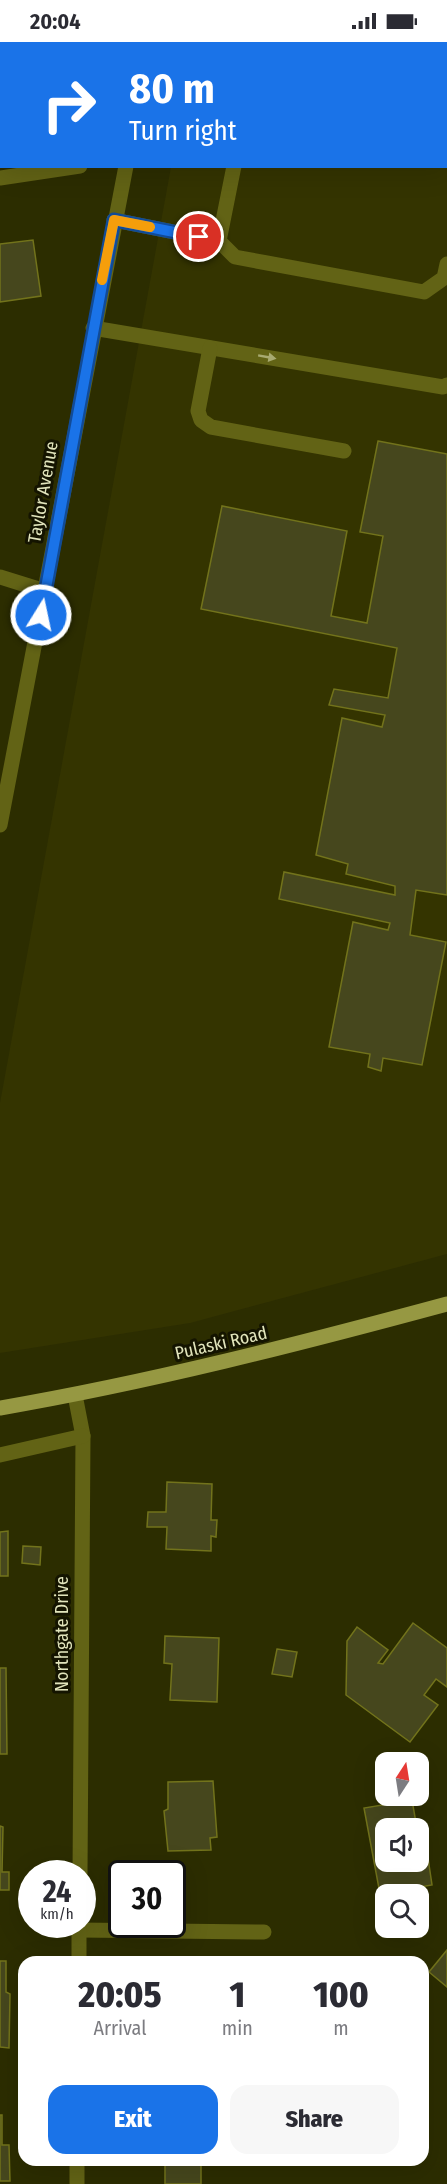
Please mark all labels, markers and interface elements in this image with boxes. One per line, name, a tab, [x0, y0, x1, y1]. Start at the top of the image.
text: 20:04	[30, 8, 81, 35]
text: 80 m	[129, 64, 215, 114]
icon: right	[30, 66, 108, 144]
text: Turn right	[129, 115, 237, 147]
pin	[173, 211, 224, 262]
icon: arrive	[182, 220, 215, 253]
one-way arrow	[258, 353, 277, 362]
street label: Taylor Avenue	[23, 439, 63, 545]
position arrow	[9, 583, 73, 647]
street label: Pulaski Road	[173, 1322, 269, 1364]
street label: Northgate Drive	[51, 1576, 73, 1692]
north arrow	[375, 1752, 429, 1806]
map controls	[375, 1752, 429, 1938]
button: sound	[375, 1818, 429, 1872]
speed limit sign: 30	[108, 1860, 186, 1938]
text: 24	[43, 1874, 71, 1910]
button: search	[375, 1884, 429, 1938]
text: km/h	[40, 1905, 74, 1923]
text: 20:05	[78, 1973, 162, 2017]
text: 1	[230, 1973, 245, 2017]
text: 100	[313, 1973, 369, 2017]
text: Arrival	[93, 2016, 146, 2040]
text: min	[222, 2016, 253, 2040]
text: m	[333, 2016, 349, 2040]
button: Exit	[48, 2085, 218, 2154]
button: Share	[230, 2085, 399, 2154]

